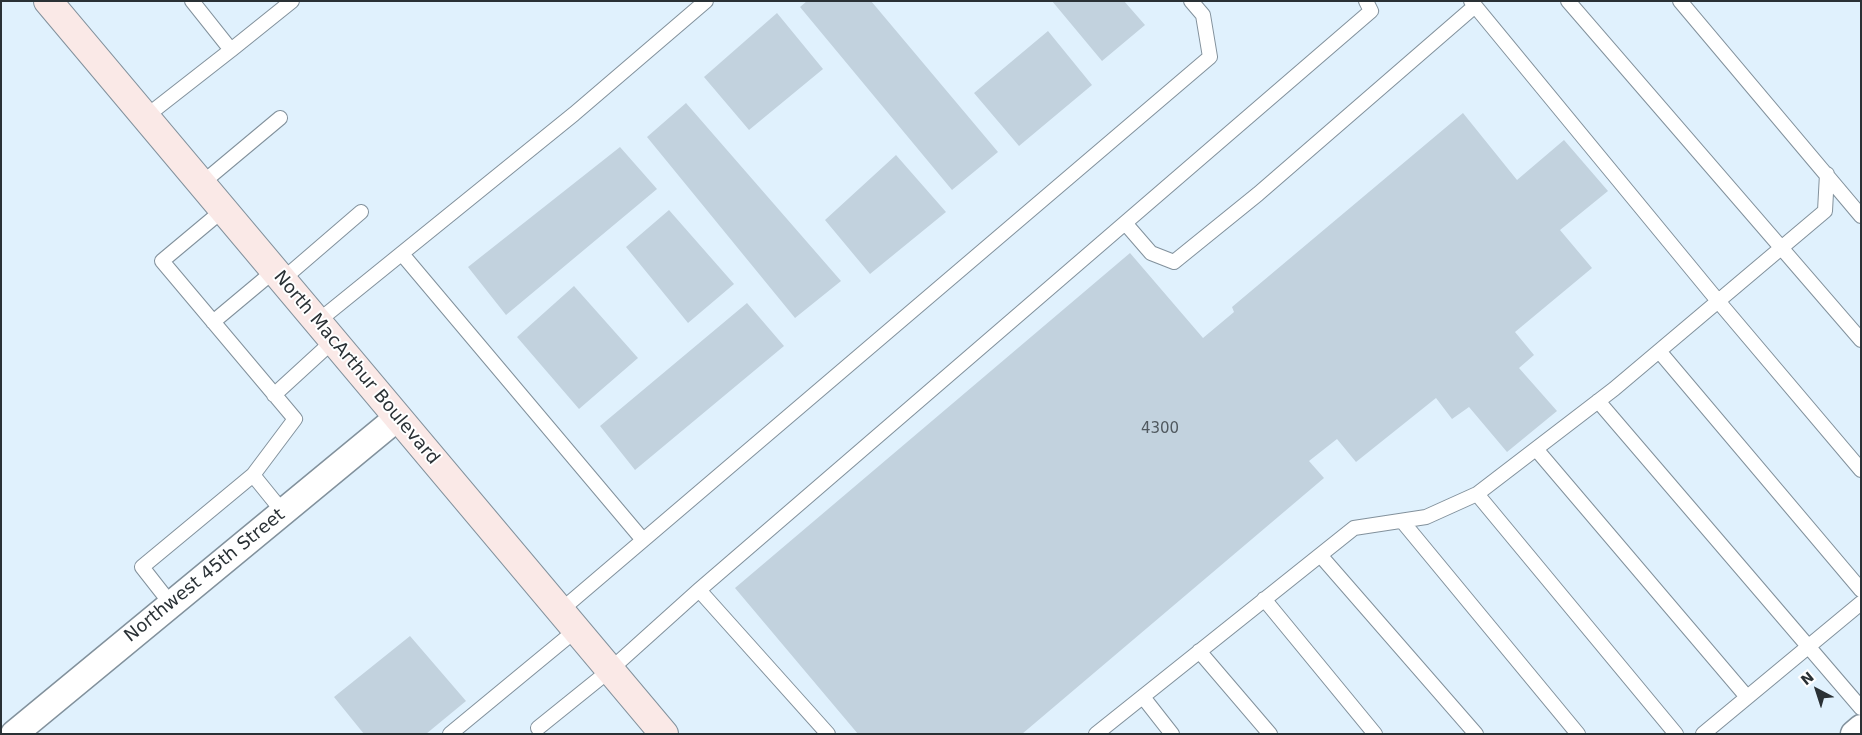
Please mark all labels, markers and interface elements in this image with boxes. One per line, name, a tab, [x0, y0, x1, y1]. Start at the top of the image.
street label: North MacArthur Boulevard	[269, 267, 443, 469]
house number: 4300	[1141, 420, 1179, 438]
street label: Northwest 45th Street	[120, 505, 290, 647]
north arrow	[1792, 665, 1842, 715]
text: N	[1798, 669, 1817, 688]

